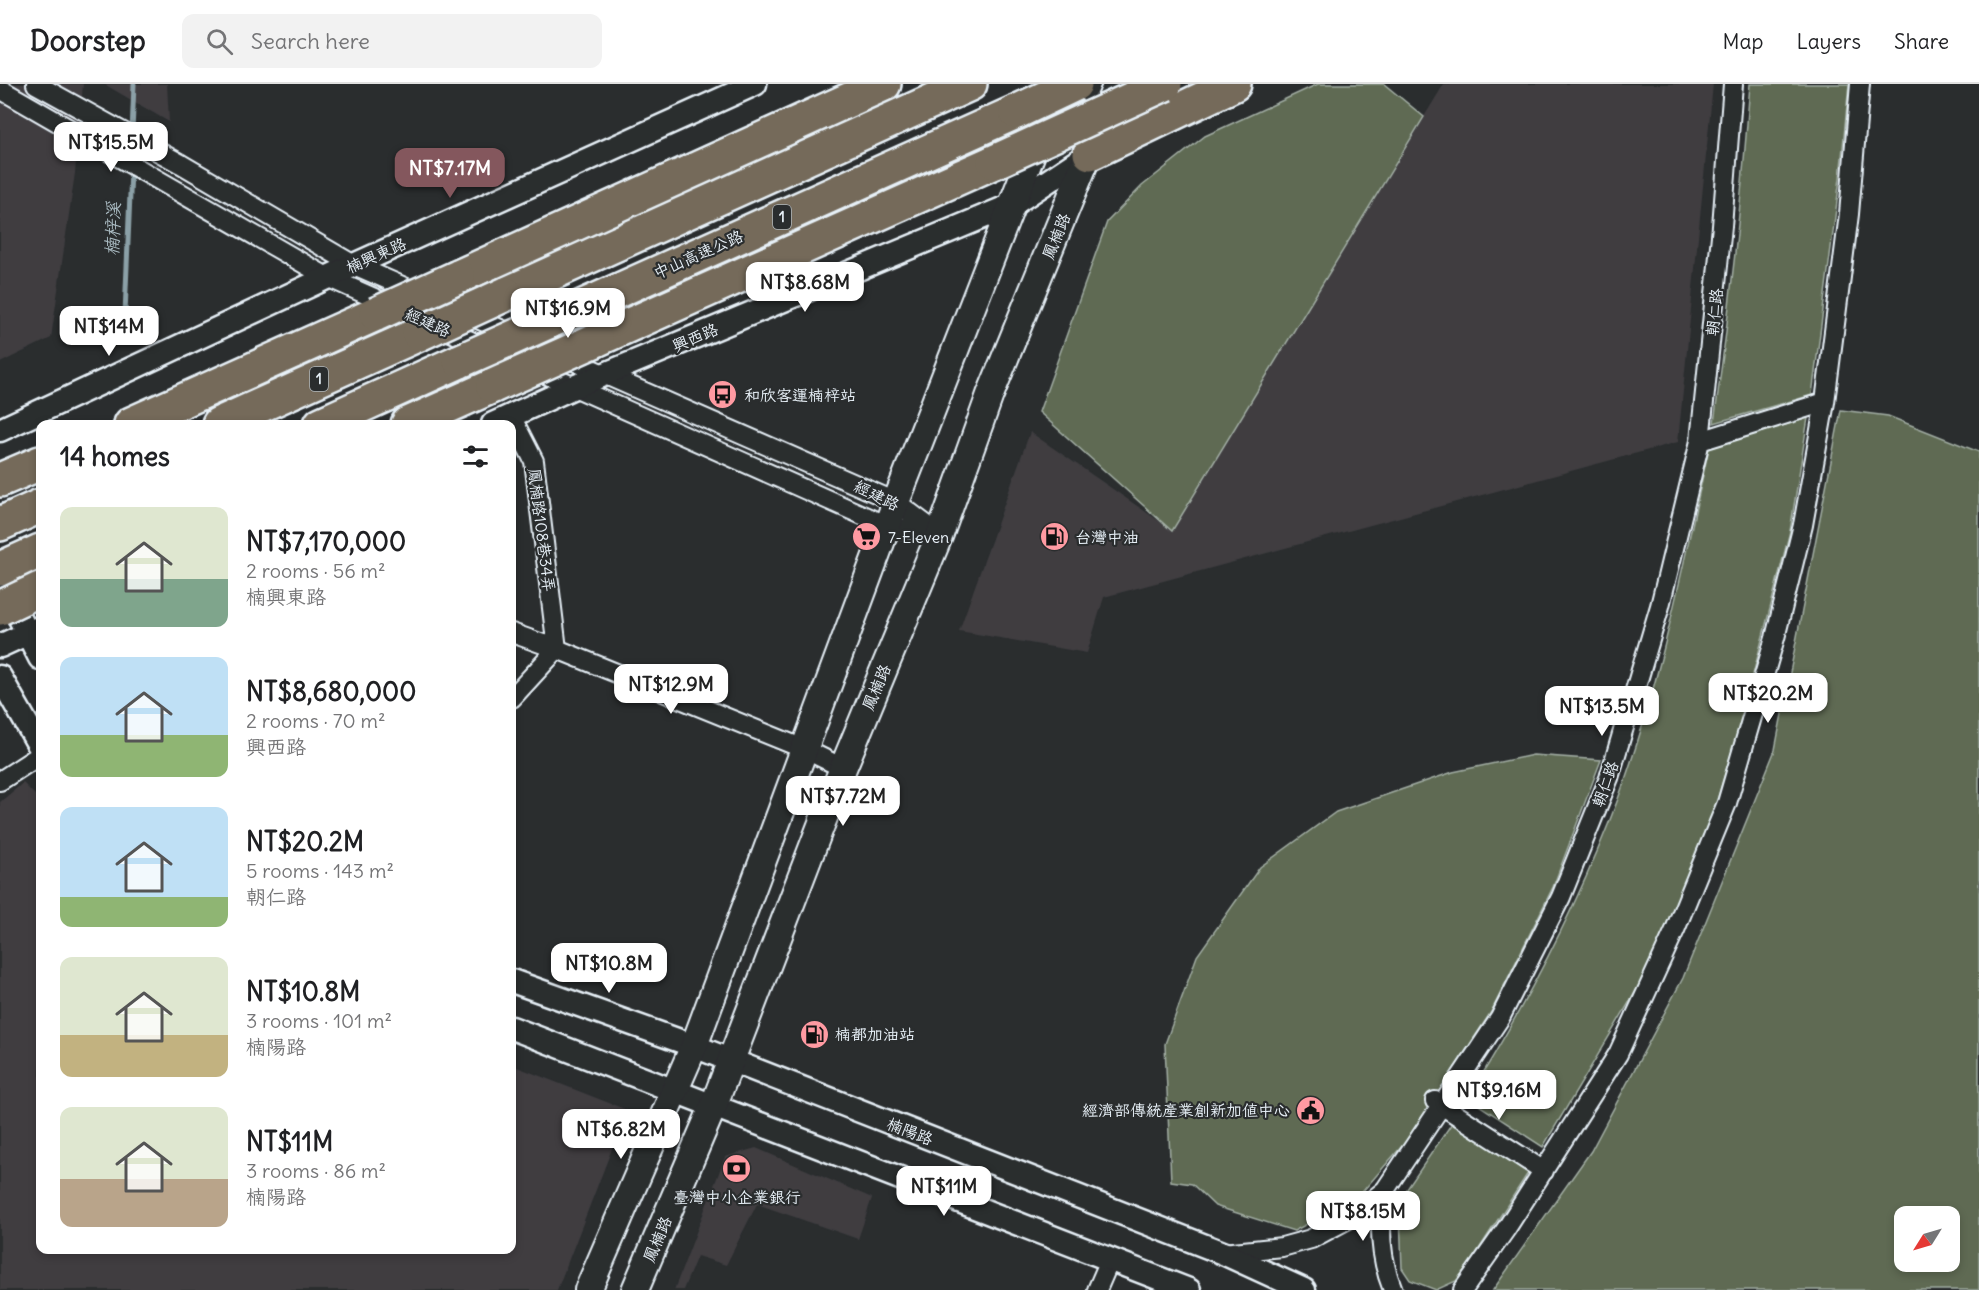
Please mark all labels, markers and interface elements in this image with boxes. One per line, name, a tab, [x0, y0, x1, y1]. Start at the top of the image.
search box	[182, 14, 602, 68]
text: Doorstep	[30, 23, 146, 59]
icon: search	[203, 25, 236, 58]
text: Search here	[251, 27, 370, 55]
text: Map	[1723, 28, 1763, 55]
text: Layers	[1796, 28, 1861, 55]
text: Share	[1894, 28, 1949, 55]
pin: NT$15.5M	[49, 122, 173, 173]
text: NT$15.5M	[68, 129, 154, 154]
pin: NT$7.17M	[388, 148, 512, 199]
text: NT$7.17M	[409, 155, 491, 180]
water label: 楠梓溪	[100, 201, 125, 256]
road number: 1	[773, 205, 791, 229]
street label: 鳳楠路	[1038, 210, 1074, 262]
street label: 中山高速公路	[650, 225, 746, 283]
street label: 楠興東路	[343, 233, 409, 277]
pin: NT$8.68M	[743, 262, 867, 313]
text: NT$8.68M	[760, 269, 850, 294]
street label: 朝仁路	[1702, 287, 1726, 337]
pin: NT$16.9M	[506, 288, 630, 339]
text: NT$16.9M	[525, 295, 611, 320]
street label: 經建路	[402, 303, 454, 341]
pin: NT$14M	[60, 306, 158, 357]
text: NT$14M	[74, 313, 144, 338]
street label: 興西路	[669, 318, 721, 356]
road number: 1	[310, 367, 328, 391]
bus stop icon: 和欣客運楠梓站	[707, 379, 739, 411]
place label: 和欣客運楠梓站	[744, 385, 856, 405]
text: 14 homes	[60, 440, 170, 473]
icon: filters	[459, 440, 492, 473]
street label: 鳳楠路108巷34弄	[524, 467, 560, 593]
street label: 經建路	[851, 475, 903, 515]
supermarket icon: 7-Eleven	[851, 521, 883, 553]
fuel station icon: 台灣中油	[1038, 521, 1070, 553]
text: NT$7,170,000	[246, 525, 406, 558]
place label: 7-Eleven	[888, 527, 949, 547]
place label: 台灣中油	[1075, 527, 1139, 547]
icon: home	[108, 531, 180, 603]
text: 2 rooms · 56 m²	[246, 558, 386, 583]
text: 楠興東路	[246, 584, 326, 609]
street label: 鳳楠路	[857, 661, 895, 713]
pin: NT$12.9M	[609, 664, 733, 715]
text: NT$12.9M	[628, 671, 714, 696]
pin: NT$20.2M	[1706, 673, 1830, 724]
text: NT$8,680,000	[246, 675, 416, 708]
text: NT$20.2M	[1723, 680, 1813, 705]
icon: home	[108, 681, 180, 753]
pin: NT$13.5M	[1540, 686, 1664, 737]
text: NT$13.5M	[1559, 693, 1645, 718]
text: 2 rooms · 70 m²	[246, 708, 386, 733]
text: 興西路	[246, 734, 306, 759]
street label: 朝仁路	[1587, 758, 1623, 810]
pin: NT$7.72M	[781, 776, 905, 827]
text: NT$7.72M	[800, 783, 886, 808]
text: NT$20.2M	[246, 825, 364, 858]
icon: home	[108, 831, 180, 903]
text: 5 rooms · 143 m²	[246, 858, 394, 883]
text: 朝仁路	[246, 884, 306, 909]
pin: NT$10.8M	[547, 943, 671, 994]
text: NT$10.8M	[565, 950, 653, 975]
text: NT$10.8M	[246, 975, 360, 1008]
icon: home	[108, 981, 180, 1053]
text: 3 rooms · 101 m²	[246, 1008, 392, 1033]
fuel station icon: 楠都加油站	[798, 1018, 830, 1050]
place label: 楠都加油站	[835, 1024, 915, 1044]
text: 楠陽路	[246, 1034, 306, 1059]
pin: NT$9.16M	[1437, 1070, 1561, 1121]
text: NT$9.16M	[1456, 1077, 1542, 1102]
public building icon: 經濟部傳統產業創新加值中心	[1295, 1094, 1327, 1126]
place label: 經濟部傳統產業創新加值中心	[1082, 1100, 1290, 1120]
pin: NT$6.82M	[559, 1109, 683, 1160]
street label: 楠陽路	[884, 1113, 936, 1149]
text: NT$6.82M	[576, 1116, 666, 1141]
text: NT$11M	[246, 1125, 333, 1158]
icon: home	[108, 1131, 180, 1203]
bank icon: 臺灣中小企業銀行	[721, 1153, 753, 1185]
text: 3 rooms · 86 m²	[246, 1158, 386, 1183]
pin: NT$11M	[895, 1166, 993, 1217]
text: NT$11M	[910, 1173, 978, 1198]
text: 楠陽路	[246, 1184, 306, 1209]
place label: 臺灣中小企業銀行	[673, 1187, 801, 1207]
pin: NT$8.15M	[1301, 1191, 1425, 1242]
text: NT$8.15M	[1320, 1198, 1406, 1223]
north arrow	[1894, 1206, 1960, 1272]
map controls	[1894, 1206, 1960, 1272]
street label: 鳳楠路	[638, 1213, 676, 1265]

